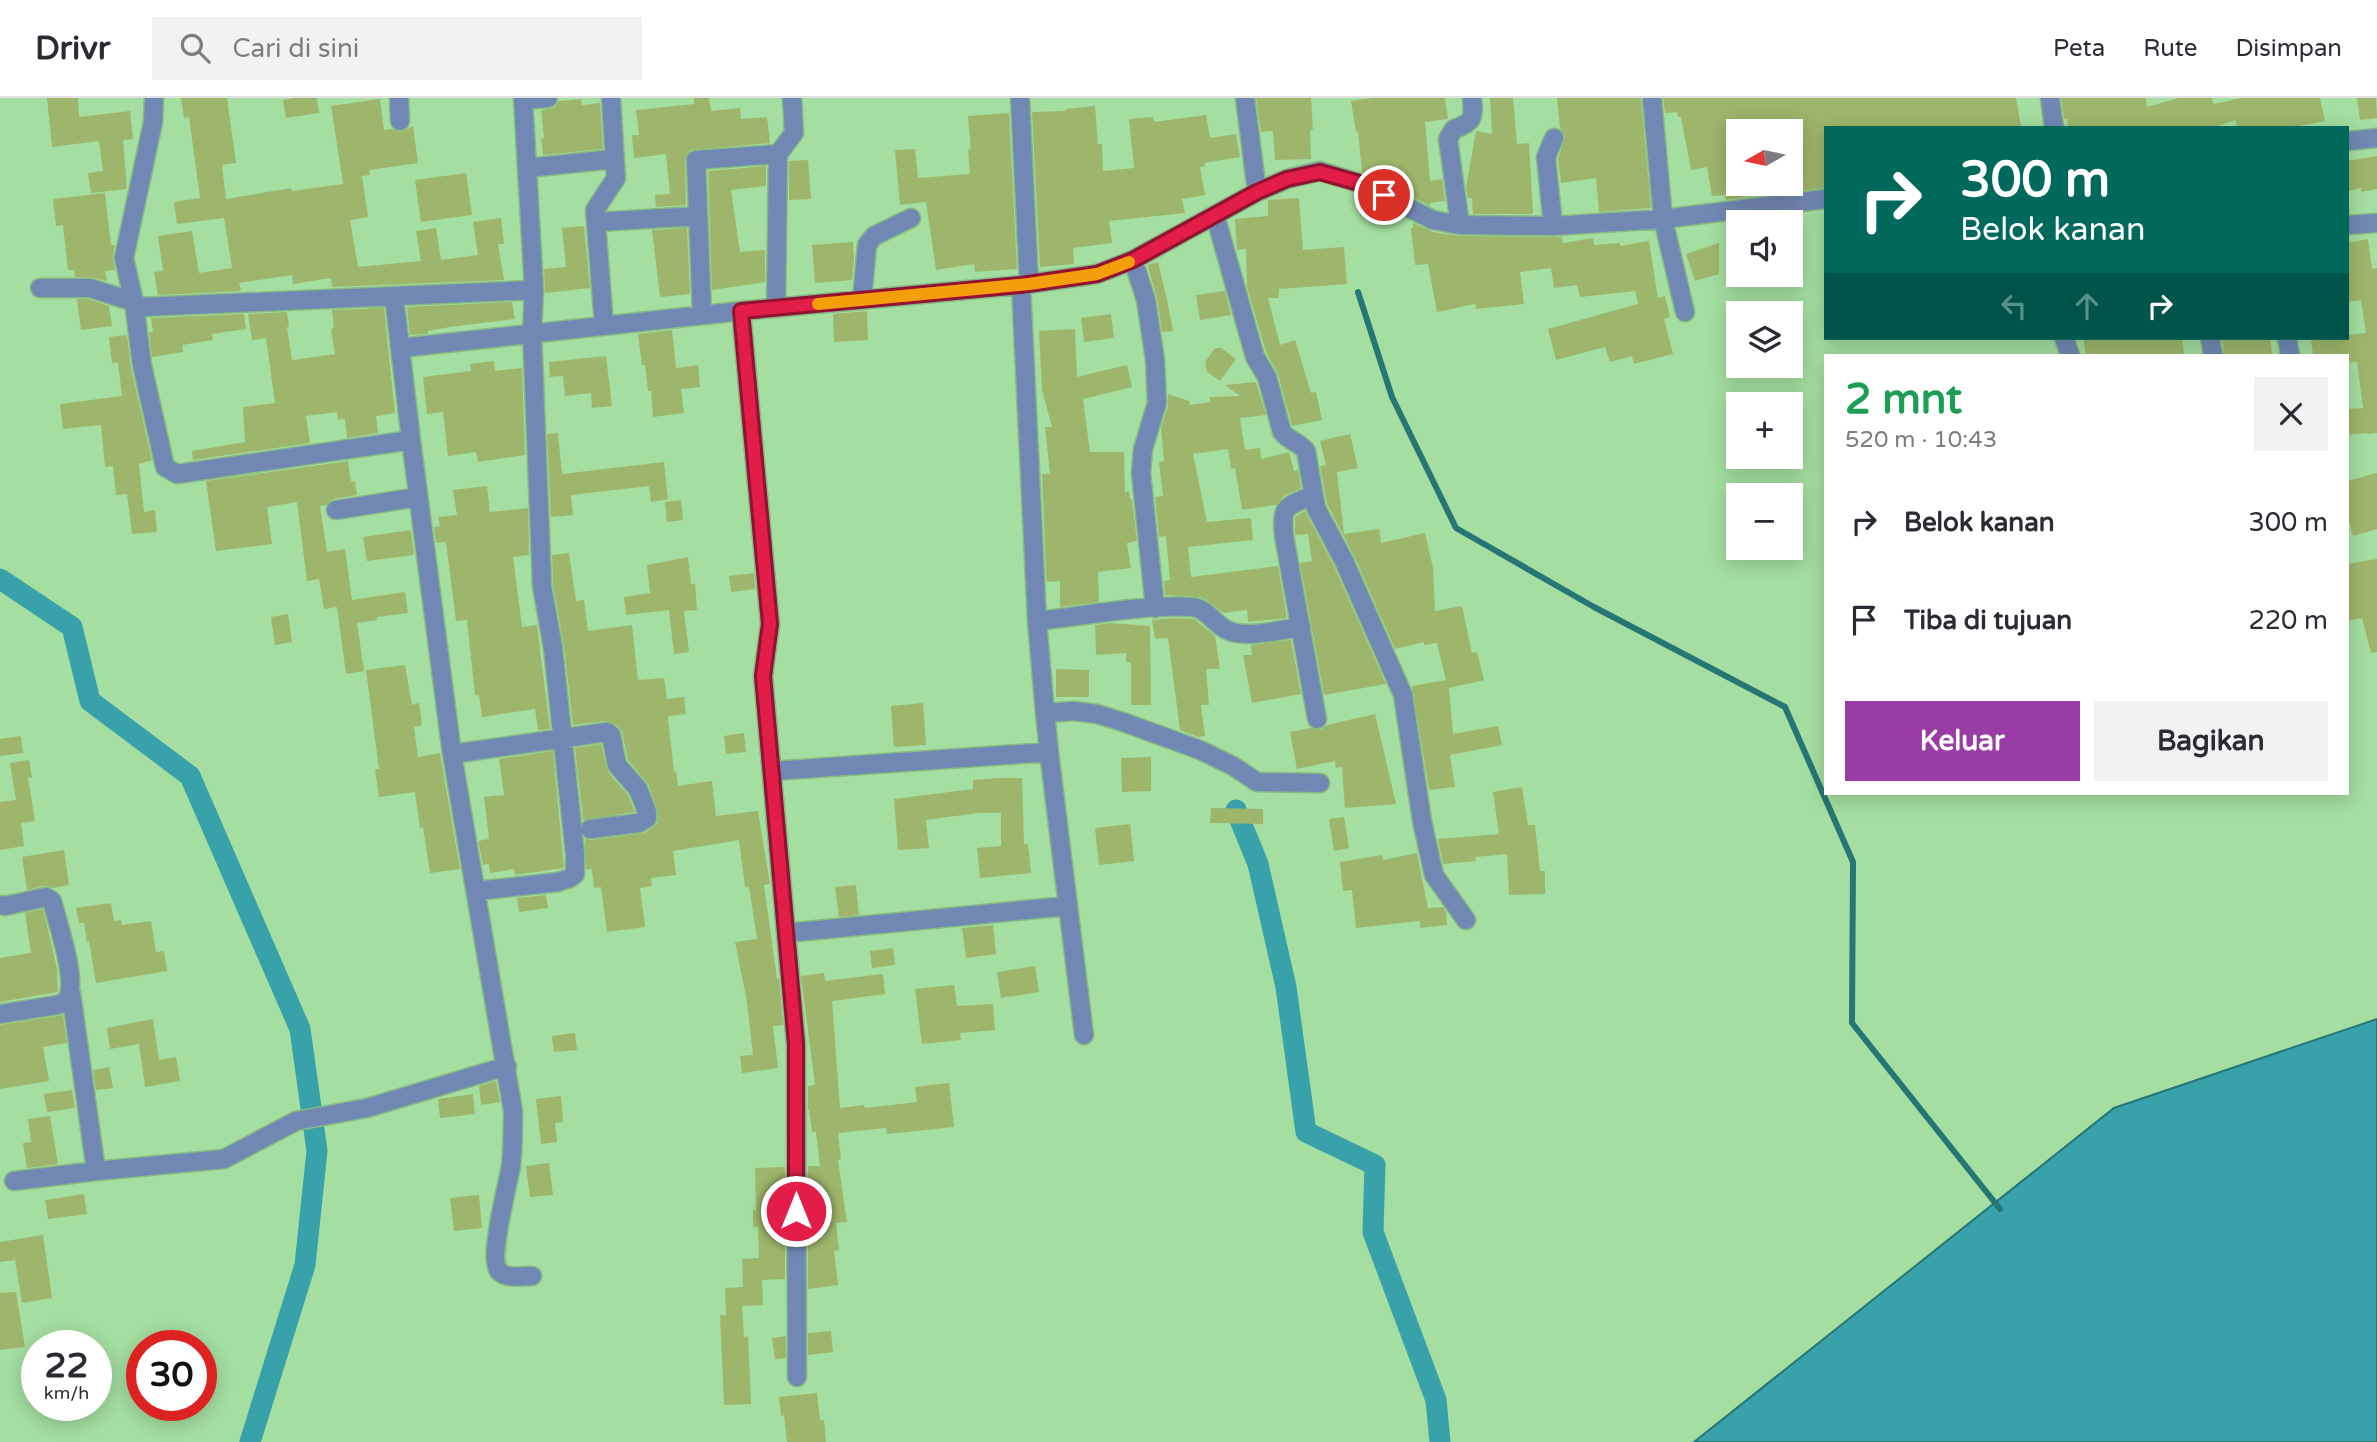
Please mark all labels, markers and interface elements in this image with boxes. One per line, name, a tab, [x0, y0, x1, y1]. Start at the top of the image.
search box	[152, 17, 642, 80]
text: Drivr	[35, 29, 110, 68]
icon: search	[176, 29, 214, 67]
text: Cari di sini	[232, 33, 359, 64]
text: Peta	[2053, 34, 2105, 63]
text: Rute	[2143, 34, 2197, 63]
text: Disimpan	[2235, 34, 2342, 63]
north arrow	[1726, 119, 1802, 196]
map controls	[1726, 119, 1803, 560]
text: 300 m	[1960, 151, 2110, 210]
icon: right	[1845, 154, 1936, 245]
pin	[1354, 165, 1414, 225]
icon: arrive	[1365, 176, 1403, 214]
button: sound	[1726, 210, 1803, 287]
text: Belok kanan	[1960, 211, 2145, 249]
icon: left	[1995, 287, 2033, 325]
icon: ahead	[2068, 287, 2106, 325]
icon: right	[2141, 287, 2179, 325]
button: layers	[1726, 301, 1803, 378]
text: 2 mnt	[1845, 374, 1962, 425]
button: close	[2254, 377, 2328, 451]
button: +	[1726, 392, 1803, 469]
text: 520 m · 10:43	[1845, 426, 1997, 454]
button: −	[1726, 483, 1803, 560]
icon: right	[1845, 503, 1883, 541]
text: Belok kanan	[1904, 507, 2055, 538]
text: 300 m	[2248, 507, 2328, 538]
icon: arrive	[1845, 601, 1883, 639]
text: Tiba di tujuan	[1904, 605, 2072, 636]
text: 220 m	[2248, 605, 2328, 636]
button: Keluar	[1845, 701, 2080, 781]
button: Bagikan	[2094, 701, 2328, 781]
position arrow	[759, 1174, 833, 1248]
speed limit sign: 30	[126, 1330, 217, 1421]
text: 22	[45, 1345, 88, 1387]
text: km/h	[44, 1382, 89, 1404]

